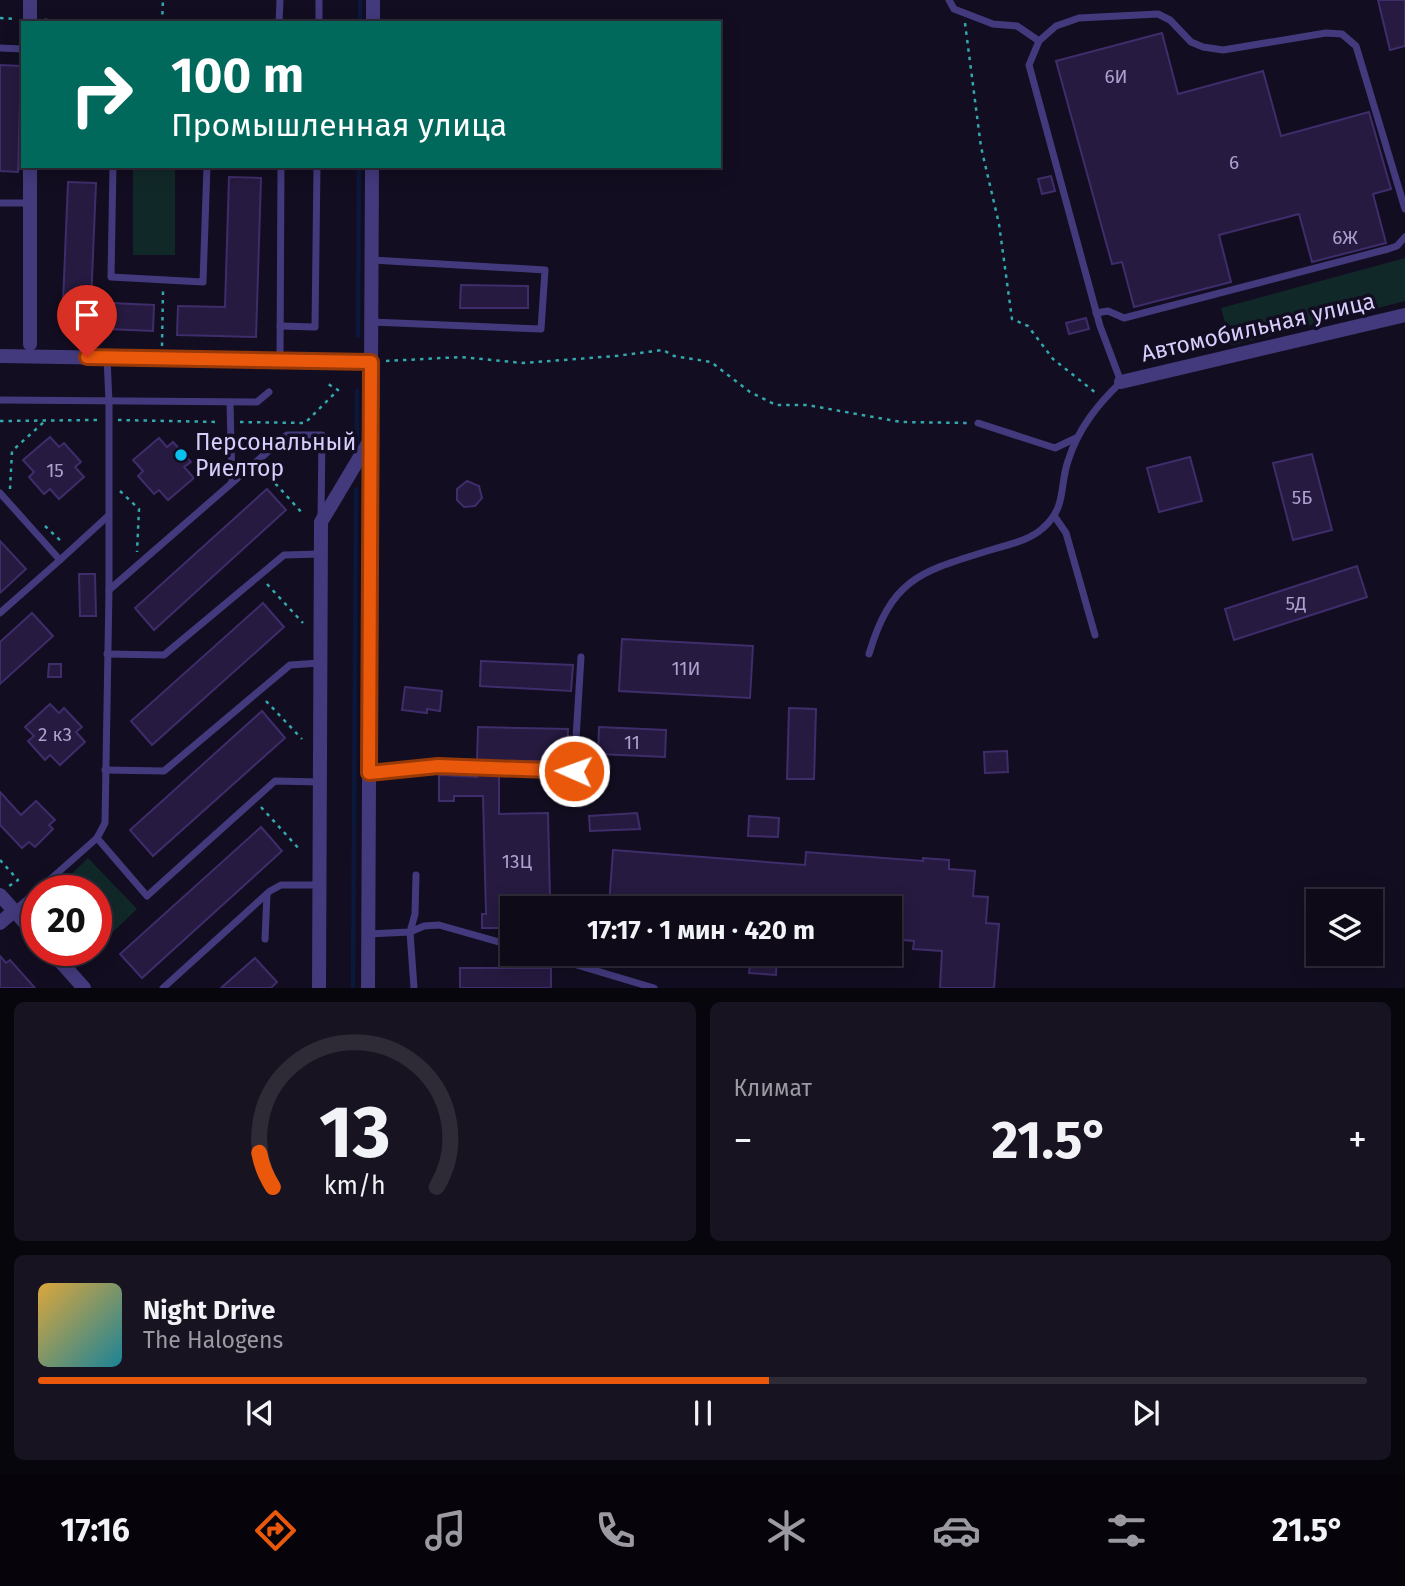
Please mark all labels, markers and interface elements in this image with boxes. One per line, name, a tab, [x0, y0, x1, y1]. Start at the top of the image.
text: 100 m	[171, 46, 304, 105]
icon: right	[56, 49, 147, 140]
house number: 6И	[1104, 65, 1128, 88]
text: Промышленная улица	[171, 106, 507, 144]
house number: 6	[1229, 151, 1239, 174]
house number: 6Ж	[1332, 226, 1358, 249]
pin	[57, 285, 117, 357]
street label: Автомобильная улица	[1138, 286, 1378, 368]
icon: arrive	[68, 296, 106, 334]
place label: Персональный Риелтор	[195, 428, 356, 482]
marker: Персональный Риелтор	[173, 447, 189, 463]
house number: 15	[46, 459, 64, 482]
house number: 5Б	[1292, 486, 1312, 509]
house number: 5Д	[1285, 592, 1307, 615]
house number: 11И	[671, 657, 701, 680]
house number: 2 к3	[38, 723, 72, 746]
house number: 11	[624, 731, 640, 754]
position arrow	[537, 734, 611, 808]
house number: 13Ц	[502, 850, 533, 873]
speed limit sign: 20	[21, 875, 112, 966]
map controls	[1306, 889, 1383, 966]
button: layers	[1306, 889, 1383, 966]
text: 17:17 · 1 мин · 420 m	[587, 915, 815, 946]
text: Климат	[734, 1074, 812, 1102]
text: 13	[319, 1090, 391, 1177]
text: 21.5°	[992, 1109, 1109, 1172]
text: −	[734, 1117, 753, 1163]
text: +	[1348, 1117, 1367, 1163]
text: km/h	[324, 1171, 386, 1201]
text: Night Drive	[143, 1295, 275, 1326]
text: The Halogens	[143, 1326, 283, 1354]
icon: previous	[241, 1394, 279, 1432]
icon: pause	[684, 1394, 722, 1432]
icon: next	[1127, 1394, 1165, 1432]
icon: directions	[251, 1506, 300, 1555]
icon: music	[421, 1506, 470, 1555]
icon: phone	[591, 1506, 640, 1555]
icon: climate	[762, 1506, 811, 1555]
icon: car	[932, 1506, 981, 1555]
icon: filters	[1102, 1506, 1151, 1555]
text: 17:16	[61, 1511, 130, 1549]
text: 21.5°	[1272, 1511, 1344, 1549]

